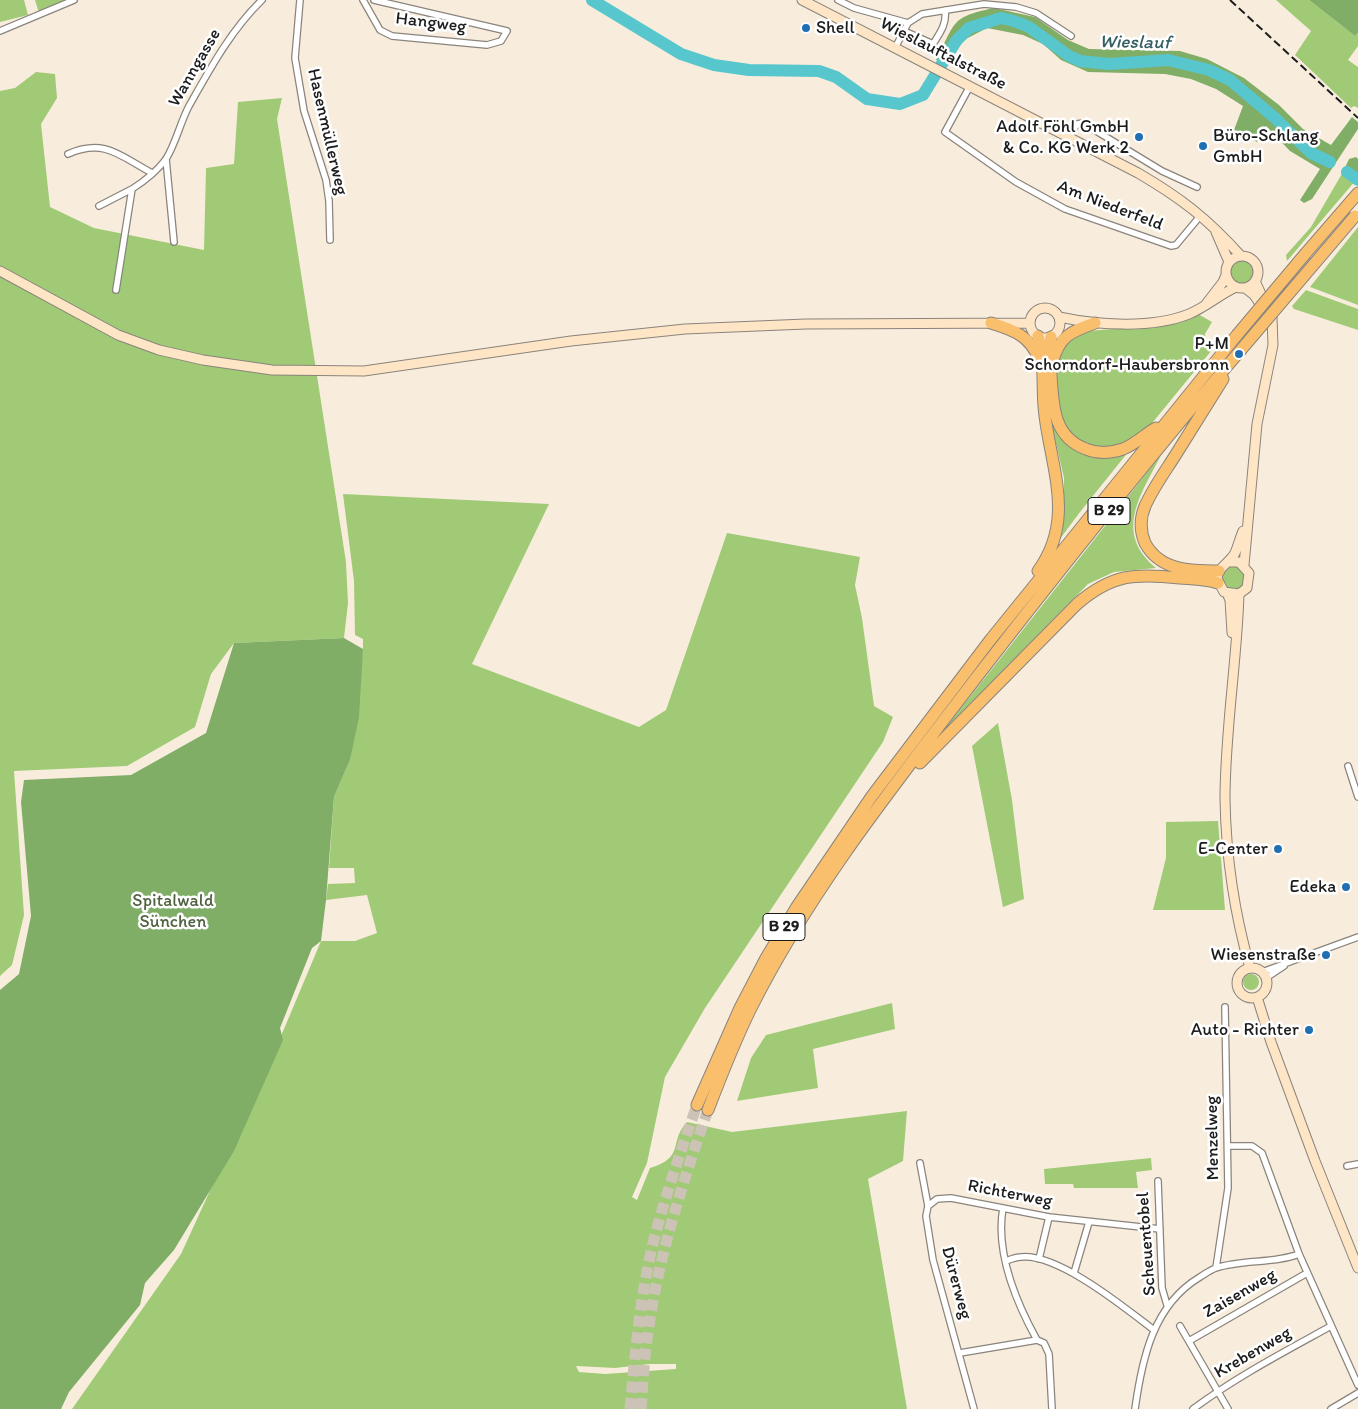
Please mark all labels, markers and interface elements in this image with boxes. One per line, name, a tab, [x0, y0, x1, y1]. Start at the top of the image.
street label: Hangweg	[394, 8, 468, 38]
street label: Wieslauftalstraße	[876, 13, 1010, 95]
place label: Shell	[816, 17, 855, 39]
marker: Shell	[800, 22, 812, 34]
street label: Wanngasse	[164, 25, 226, 111]
water label: Wieslauf	[1099, 31, 1171, 55]
street label: Hasenmüllerweg	[302, 67, 352, 197]
place label: Adolf Föhl GmbH & Co. KG Werk 2	[996, 116, 1129, 158]
place label: Büro-Schlang GmbH	[1213, 125, 1319, 168]
marker: Adolf Föhl GmbH & Co. KG Werk 2	[1133, 131, 1145, 143]
marker: Büro-Schlang GmbH	[1197, 140, 1209, 152]
street label: Am Niederfeld	[1054, 176, 1166, 236]
place label: P+M Schorndorf-Haubersbronn	[1025, 333, 1229, 376]
marker: P+M Schorndorf-Haubersbronn	[1233, 348, 1245, 360]
road number: B 29	[1088, 498, 1130, 524]
place label: E-Center	[1198, 838, 1268, 860]
marker: E-Center	[1272, 843, 1284, 855]
place label: Edeka	[1290, 876, 1336, 898]
marker: Edeka	[1340, 881, 1352, 893]
park label: Spitalwald Sünchen	[132, 890, 214, 932]
road number: B 29	[763, 914, 805, 940]
place label: Wiesenstraße	[1211, 944, 1316, 966]
marker: Wiesenstraße	[1320, 949, 1332, 961]
place label: Auto - Richter	[1191, 1019, 1299, 1041]
marker: Auto - Richter	[1303, 1024, 1315, 1036]
street label: Menzelweg	[1201, 1095, 1225, 1181]
street label: Richterweg	[966, 1175, 1054, 1213]
street label: Scheuentobel	[1133, 1191, 1161, 1297]
street label: Dürerweg	[936, 1244, 976, 1322]
street label: Zaisenweg	[1200, 1265, 1280, 1323]
street label: Krebenweg	[1211, 1322, 1295, 1384]

